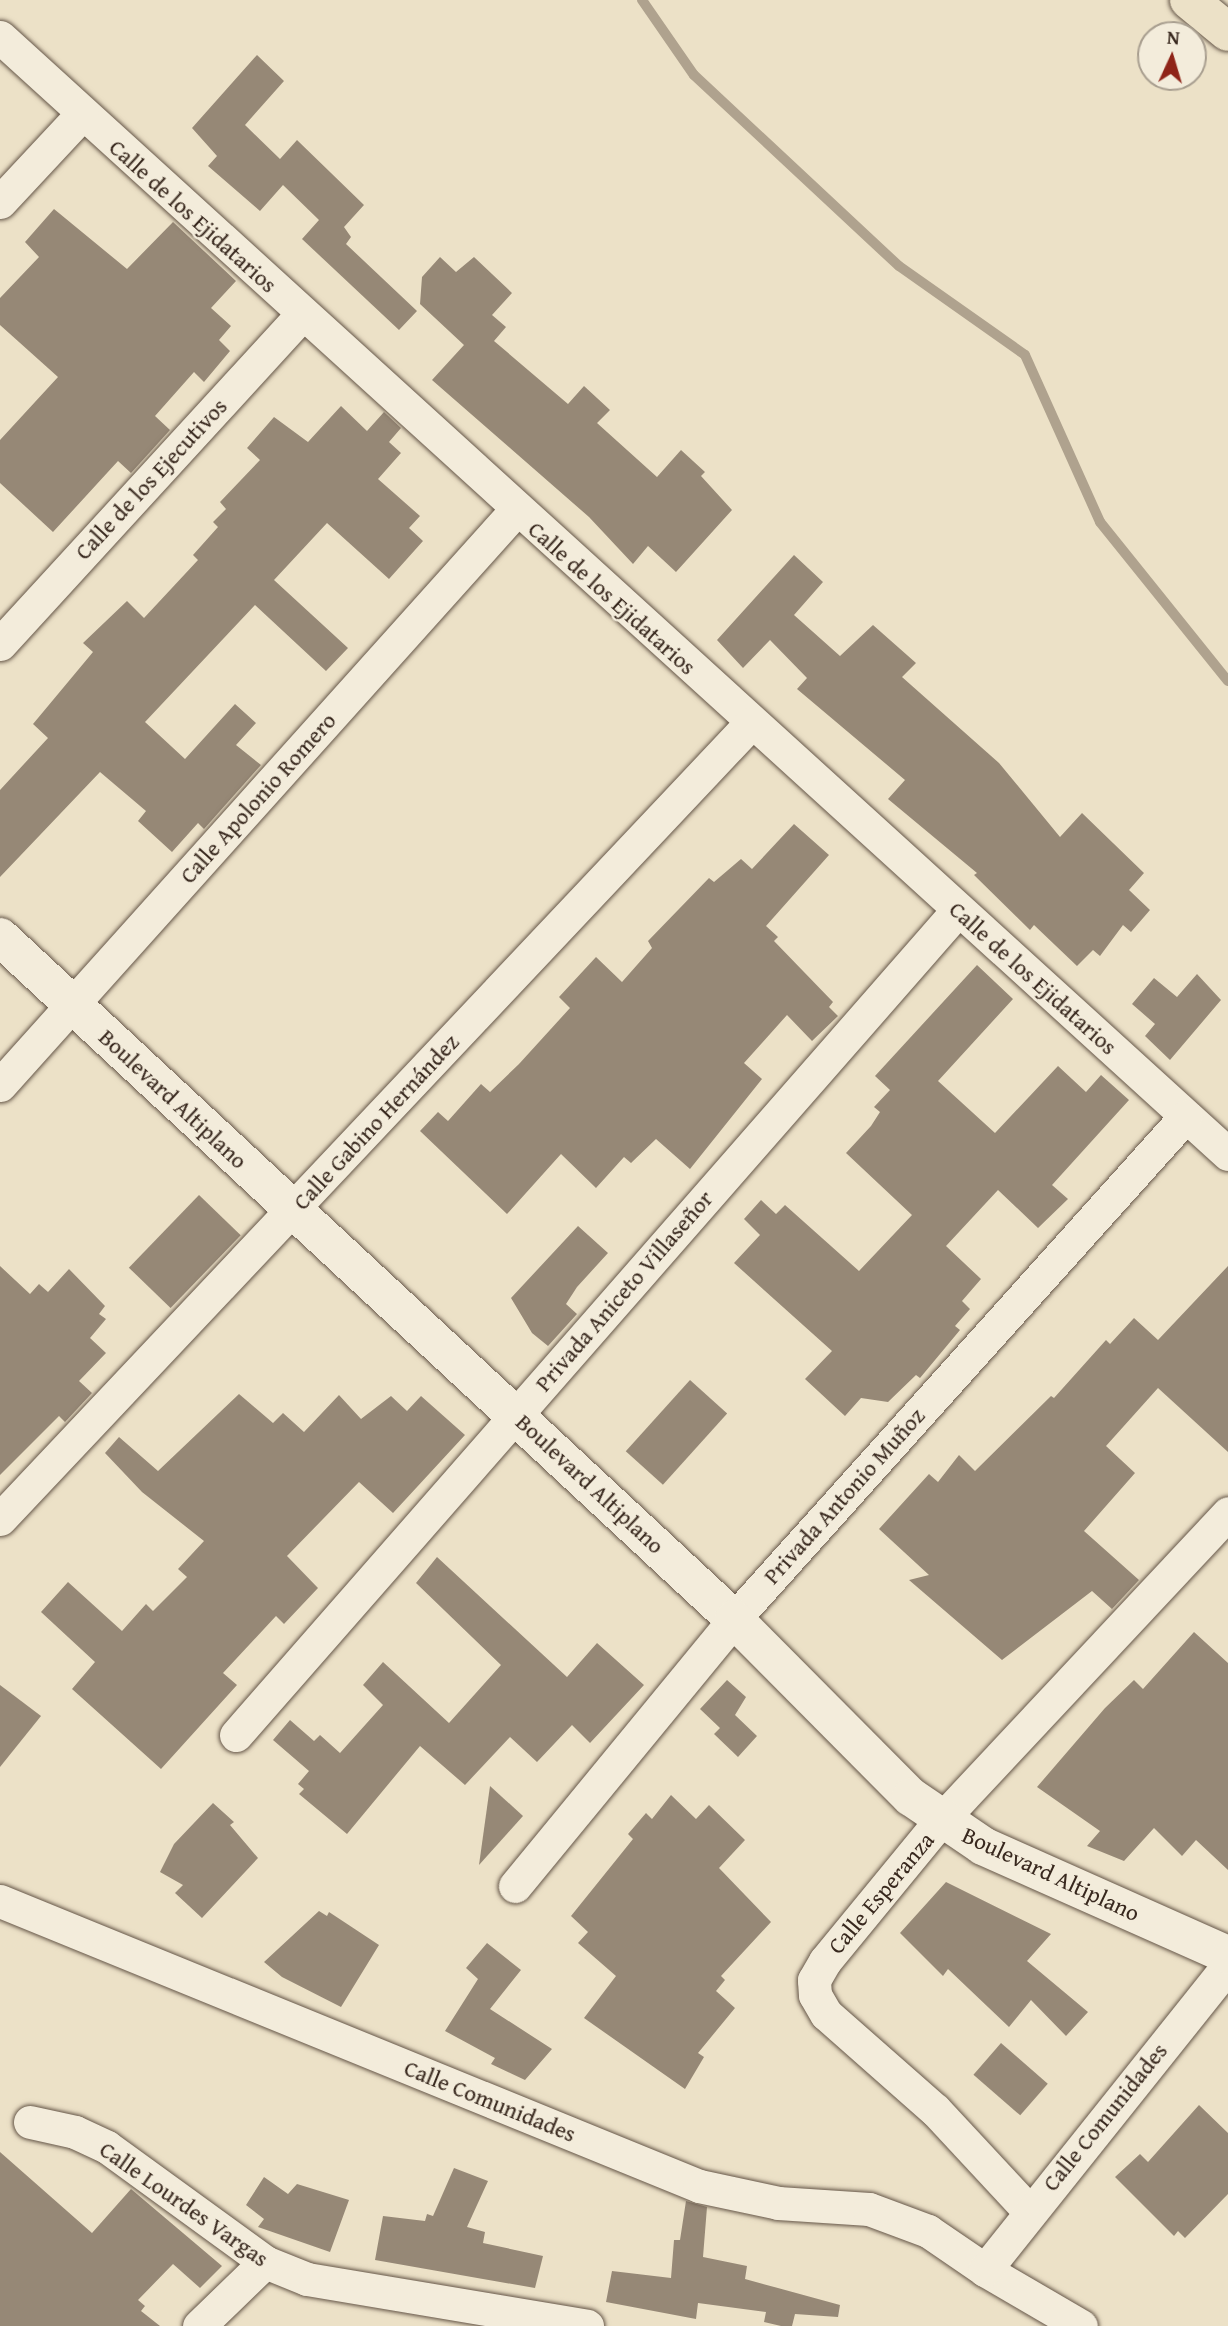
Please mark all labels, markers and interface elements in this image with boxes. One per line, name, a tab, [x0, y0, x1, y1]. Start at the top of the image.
north arrow	[1137, 21, 1207, 91]
text: N	[1166, 23, 1181, 51]
street label: Calle de los Ejidatarios	[104, 134, 282, 298]
street label: Calle de los Ejecutivos	[69, 393, 233, 565]
street label: Calle de los Ejidatarios	[523, 516, 701, 680]
street label: Calle Apolonio Romero	[174, 707, 342, 889]
street label: Calle de los Ejidatarios	[944, 896, 1122, 1060]
street label: Boulevard Altiplano	[93, 1023, 253, 1175]
street label: Calle Gabino Hernández	[287, 1028, 465, 1216]
street label: Privada Aniceto Villaseñor	[529, 1185, 719, 1397]
street label: Privada Antonio Muñoz	[758, 1402, 930, 1590]
street label: Boulevard Altiplano	[510, 1408, 670, 1560]
street label: Boulevard Altiplano	[958, 1821, 1144, 1927]
street label: Calle Esperanza	[822, 1827, 940, 1959]
street label: Calle Comunidades	[1037, 2037, 1173, 2197]
street label: Calle Comunidades	[400, 2054, 580, 2148]
street label: Calle Lourdes Vargas	[94, 2135, 274, 2273]

